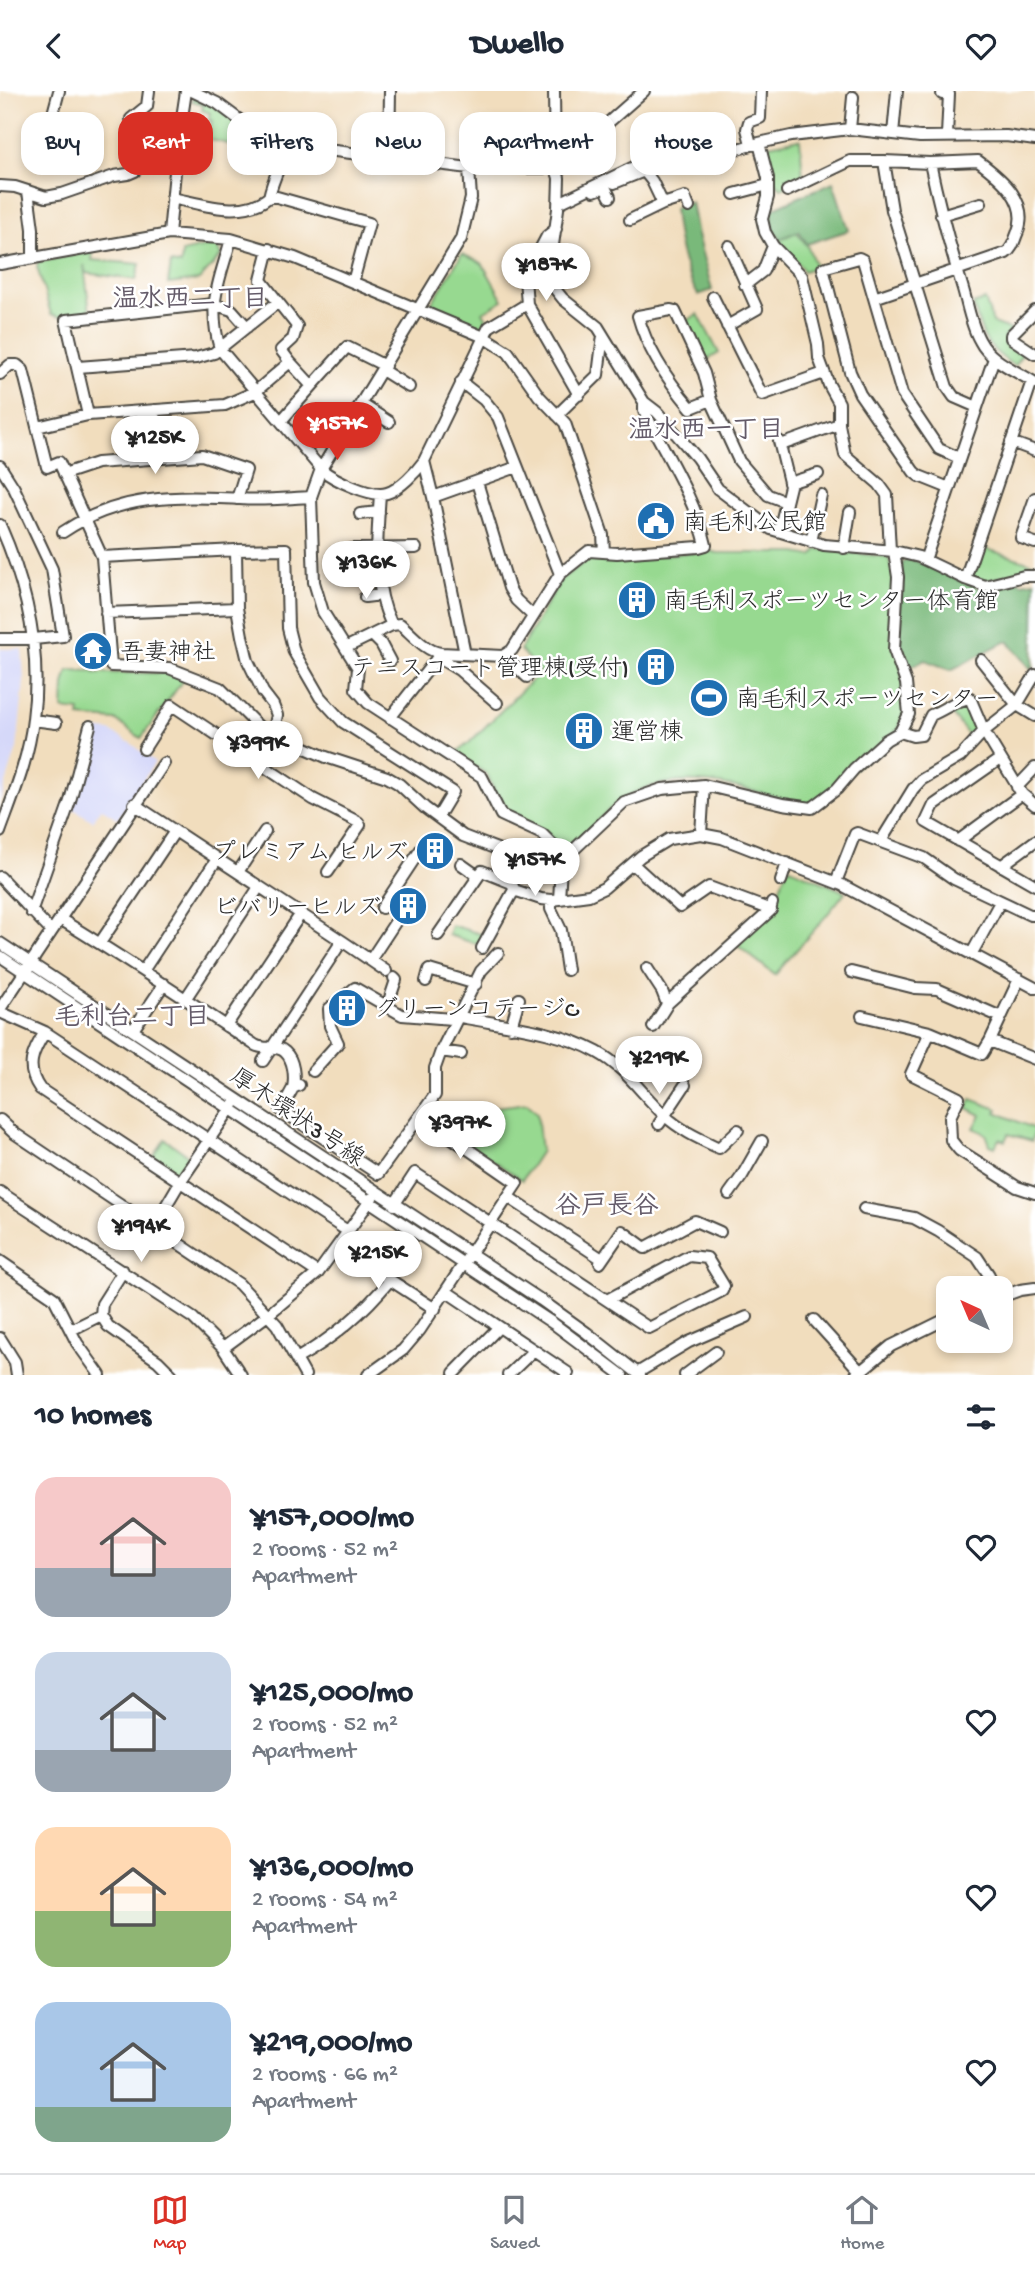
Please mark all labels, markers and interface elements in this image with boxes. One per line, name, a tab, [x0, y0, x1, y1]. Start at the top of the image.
icon: back	[35, 27, 73, 65]
text: Dwello	[471, 27, 564, 65]
icon: heart	[962, 27, 1000, 65]
chip: Buy	[21, 112, 104, 175]
chip: Rent	[118, 112, 213, 175]
chip: Filters	[227, 112, 337, 175]
chip: New	[351, 112, 445, 175]
chip: Apartment	[459, 112, 616, 175]
chip: House	[630, 112, 736, 175]
pin: ¥187K	[497, 243, 595, 303]
text: ¥187K	[517, 252, 575, 279]
district label: 温水西二丁目	[112, 285, 268, 317]
pin: ¥157K	[288, 403, 386, 462]
text: ¥157K	[309, 411, 365, 438]
district label: 温水西一丁目	[628, 416, 784, 448]
pin: ¥125K	[106, 417, 204, 476]
text: ¥125K	[127, 425, 183, 452]
public building icon: 南毛利公民館	[635, 500, 677, 542]
place label: 南毛利公民館	[683, 509, 827, 539]
pin: ¥136K	[317, 541, 415, 601]
text: ¥136K	[338, 550, 394, 577]
building icon: 南毛利スポーツセンター体育館	[616, 579, 658, 621]
place label: 南毛利スポーツセンター体育館	[664, 588, 999, 618]
temple icon: 吾妻神社	[72, 630, 114, 672]
place label: 吾妻神社	[120, 639, 216, 669]
building icon: テニスコート管理棟(受付)	[635, 646, 677, 688]
place label: テニスコート管理棟(受付)	[351, 655, 629, 685]
sports icon: 南毛利スポーツセンター	[688, 677, 730, 719]
place label: 南毛利スポーツセンター	[736, 686, 999, 716]
building icon: 運営棟	[563, 710, 605, 752]
place label: 運営棟	[611, 719, 683, 749]
pin: ¥399K	[209, 721, 307, 781]
text: ¥399K	[229, 730, 287, 757]
building icon: プレミアム ヒルズ	[414, 830, 456, 872]
place label: プレミアム ヒルズ	[212, 839, 408, 869]
pin: ¥157K	[486, 839, 584, 898]
text: ¥157K	[507, 847, 563, 874]
building icon: ビバリーヒルズ	[387, 885, 429, 927]
place label: ビバリーヒルズ	[213, 895, 381, 924]
building icon: グリーンコテージC	[326, 987, 368, 1029]
place label: グリーンコテージC	[374, 996, 580, 1026]
district label: 毛利台二丁目	[54, 1002, 210, 1035]
pin: ¥219K	[610, 1037, 708, 1096]
text: ¥219K	[631, 1045, 687, 1072]
street label: 厚木環状3号線	[223, 1062, 370, 1175]
pin: ¥397K	[411, 1101, 509, 1161]
text: ¥397K	[431, 1110, 489, 1137]
district label: 谷戸長谷	[555, 1192, 659, 1224]
pin: ¥194K	[92, 1205, 190, 1264]
text: ¥194K	[113, 1213, 169, 1240]
pin: ¥215K	[329, 1231, 427, 1291]
text: ¥215K	[350, 1240, 406, 1267]
north arrow	[936, 1276, 1013, 1353]
map controls	[936, 1276, 1013, 1353]
icon: filters	[962, 1398, 1000, 1436]
text: 10 homes	[35, 1400, 151, 1435]
text: ¥157,000/mo	[252, 1502, 414, 1537]
icon: home	[91, 1505, 175, 1589]
icon: heart	[962, 1528, 1000, 1566]
text: 2 rooms · 52 m²	[252, 1537, 398, 1564]
text: Apartment	[252, 1564, 356, 1591]
text: ¥125,000/mo	[252, 1677, 413, 1712]
icon: home	[91, 1680, 175, 1764]
icon: heart	[962, 1703, 1000, 1741]
text: 2 rooms · 52 m²	[252, 1712, 398, 1739]
text: Apartment	[252, 1739, 356, 1766]
text: ¥136,000/mo	[252, 1852, 413, 1887]
icon: home	[91, 1855, 175, 1939]
icon: heart	[962, 1878, 1000, 1916]
text: 2 rooms · 54 m²	[252, 1887, 398, 1914]
text: Apartment	[252, 1914, 356, 1941]
text: ¥219,000/mo	[252, 2027, 412, 2062]
icon: home	[91, 2030, 175, 2114]
icon: heart	[962, 2053, 1000, 2091]
text: 2 rooms · 66 m²	[252, 2062, 398, 2089]
text: Apartment	[252, 2089, 356, 2116]
tab: Map	[151, 2191, 189, 2256]
tab: Saved	[490, 2191, 539, 2256]
tab: Home	[840, 2191, 884, 2256]

